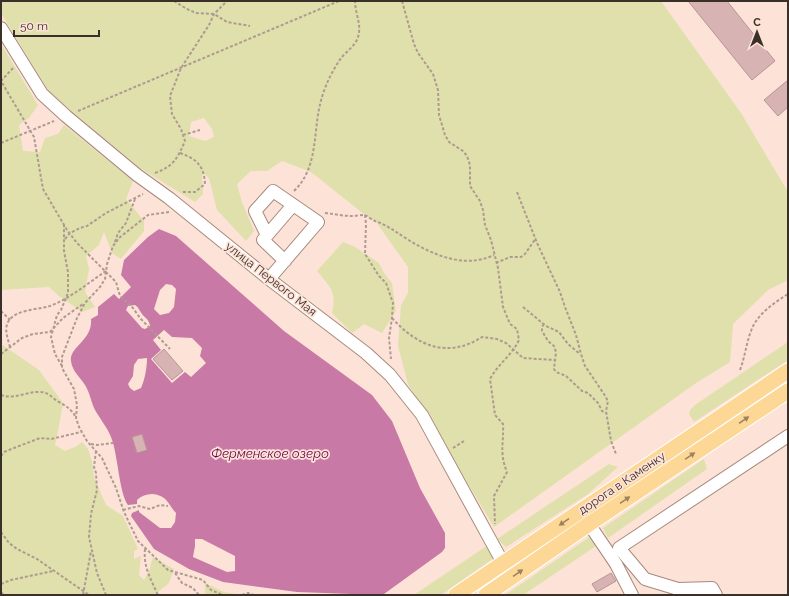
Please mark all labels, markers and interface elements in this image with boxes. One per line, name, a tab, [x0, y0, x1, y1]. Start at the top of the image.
scale bar	[14, 12, 99, 38]
north arrow	[737, 12, 777, 52]
text: С	[753, 16, 761, 29]
text: 50 m	[20, 19, 48, 33]
street label: улица Первого Мая	[223, 239, 319, 319]
one-way arrow	[739, 416, 750, 424]
water label: Ферменское озеро	[211, 446, 329, 461]
street label: дорога в Каменку	[576, 448, 669, 517]
one-way arrow	[685, 452, 695, 460]
one-way arrow	[620, 496, 631, 504]
one-way arrow	[559, 518, 569, 526]
one-way arrow	[513, 569, 523, 577]

